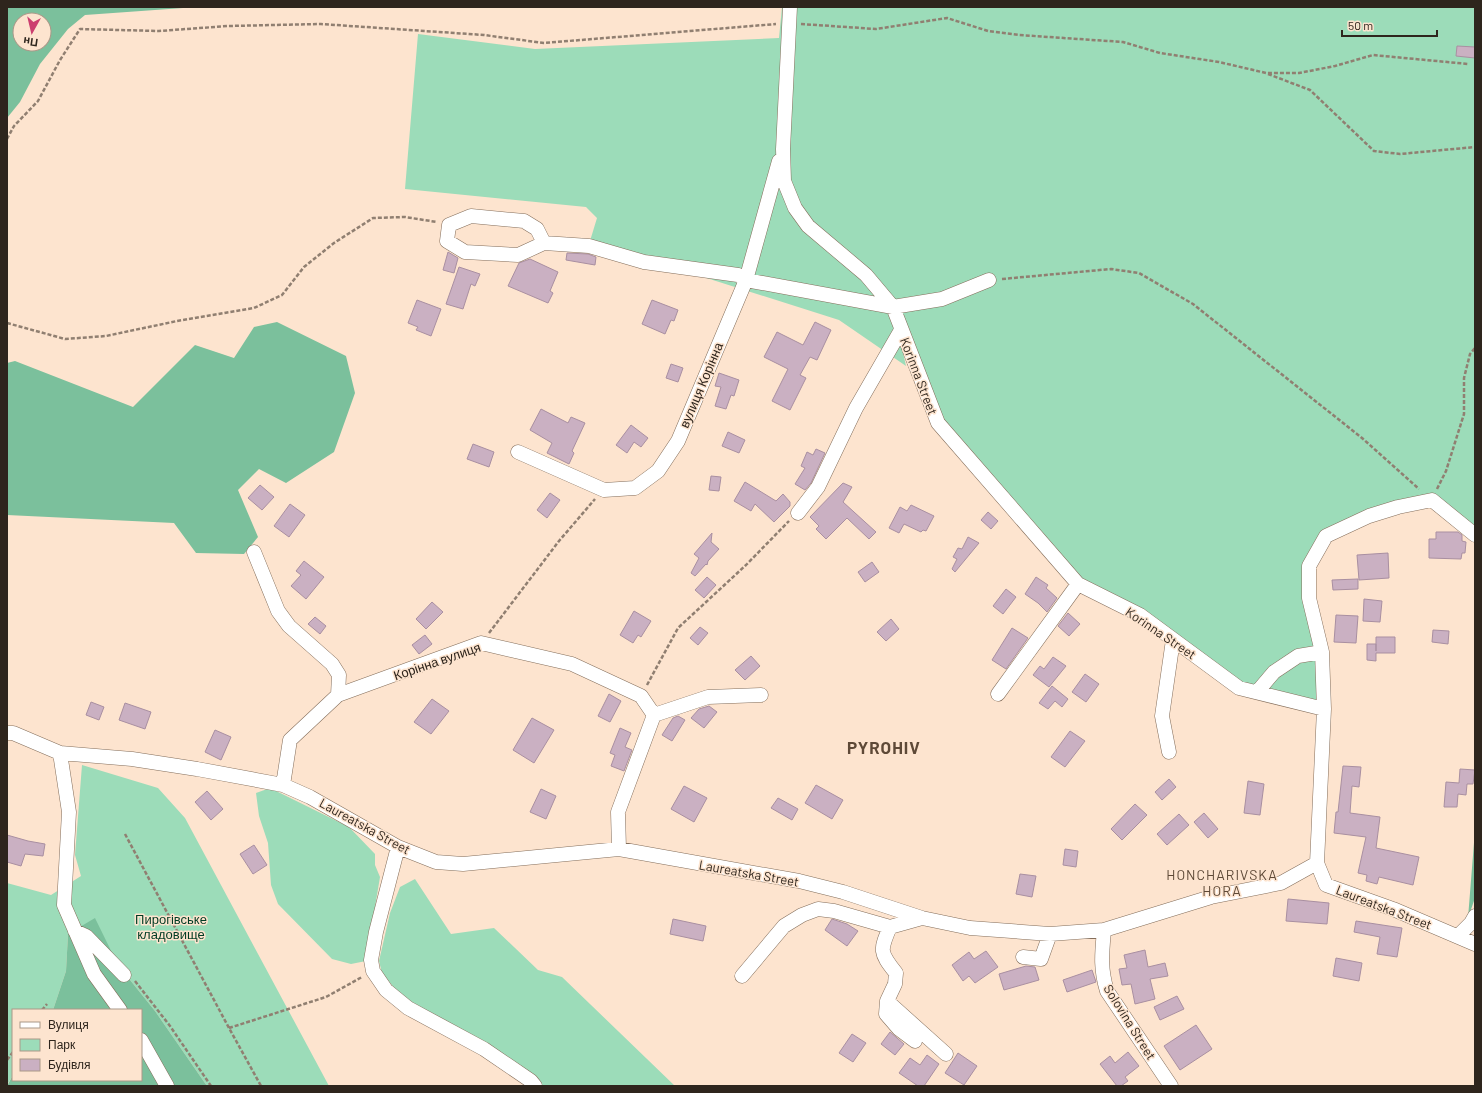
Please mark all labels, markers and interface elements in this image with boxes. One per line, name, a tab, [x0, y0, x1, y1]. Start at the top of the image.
north arrow	[12, 12, 52, 52]
scale bar	[1342, 12, 1437, 38]
text: 50 m	[1348, 18, 1373, 32]
text: Пн	[22, 35, 39, 50]
street label: Korinna Street	[897, 335, 941, 417]
street label: вулиця Корінна	[676, 339, 726, 430]
street label: Korinna Street	[1123, 604, 1199, 662]
street label: Корінна вулиця	[391, 639, 483, 683]
district label: PYROHIV	[847, 737, 921, 757]
street label: Laureatska Street	[317, 794, 413, 858]
street label: Laureatska Street	[698, 856, 800, 890]
district label: HONCHARIVSKA HORA	[1166, 866, 1278, 899]
street label: Laureatska Street	[1334, 881, 1434, 933]
park label: Пирогівське кладовище	[135, 911, 207, 942]
street label: Solovina Street	[1100, 981, 1160, 1063]
legend	[12, 1009, 142, 1081]
text: Вулиця	[48, 1017, 89, 1032]
text: Парк	[48, 1037, 76, 1052]
text: Будівля	[48, 1057, 90, 1072]

